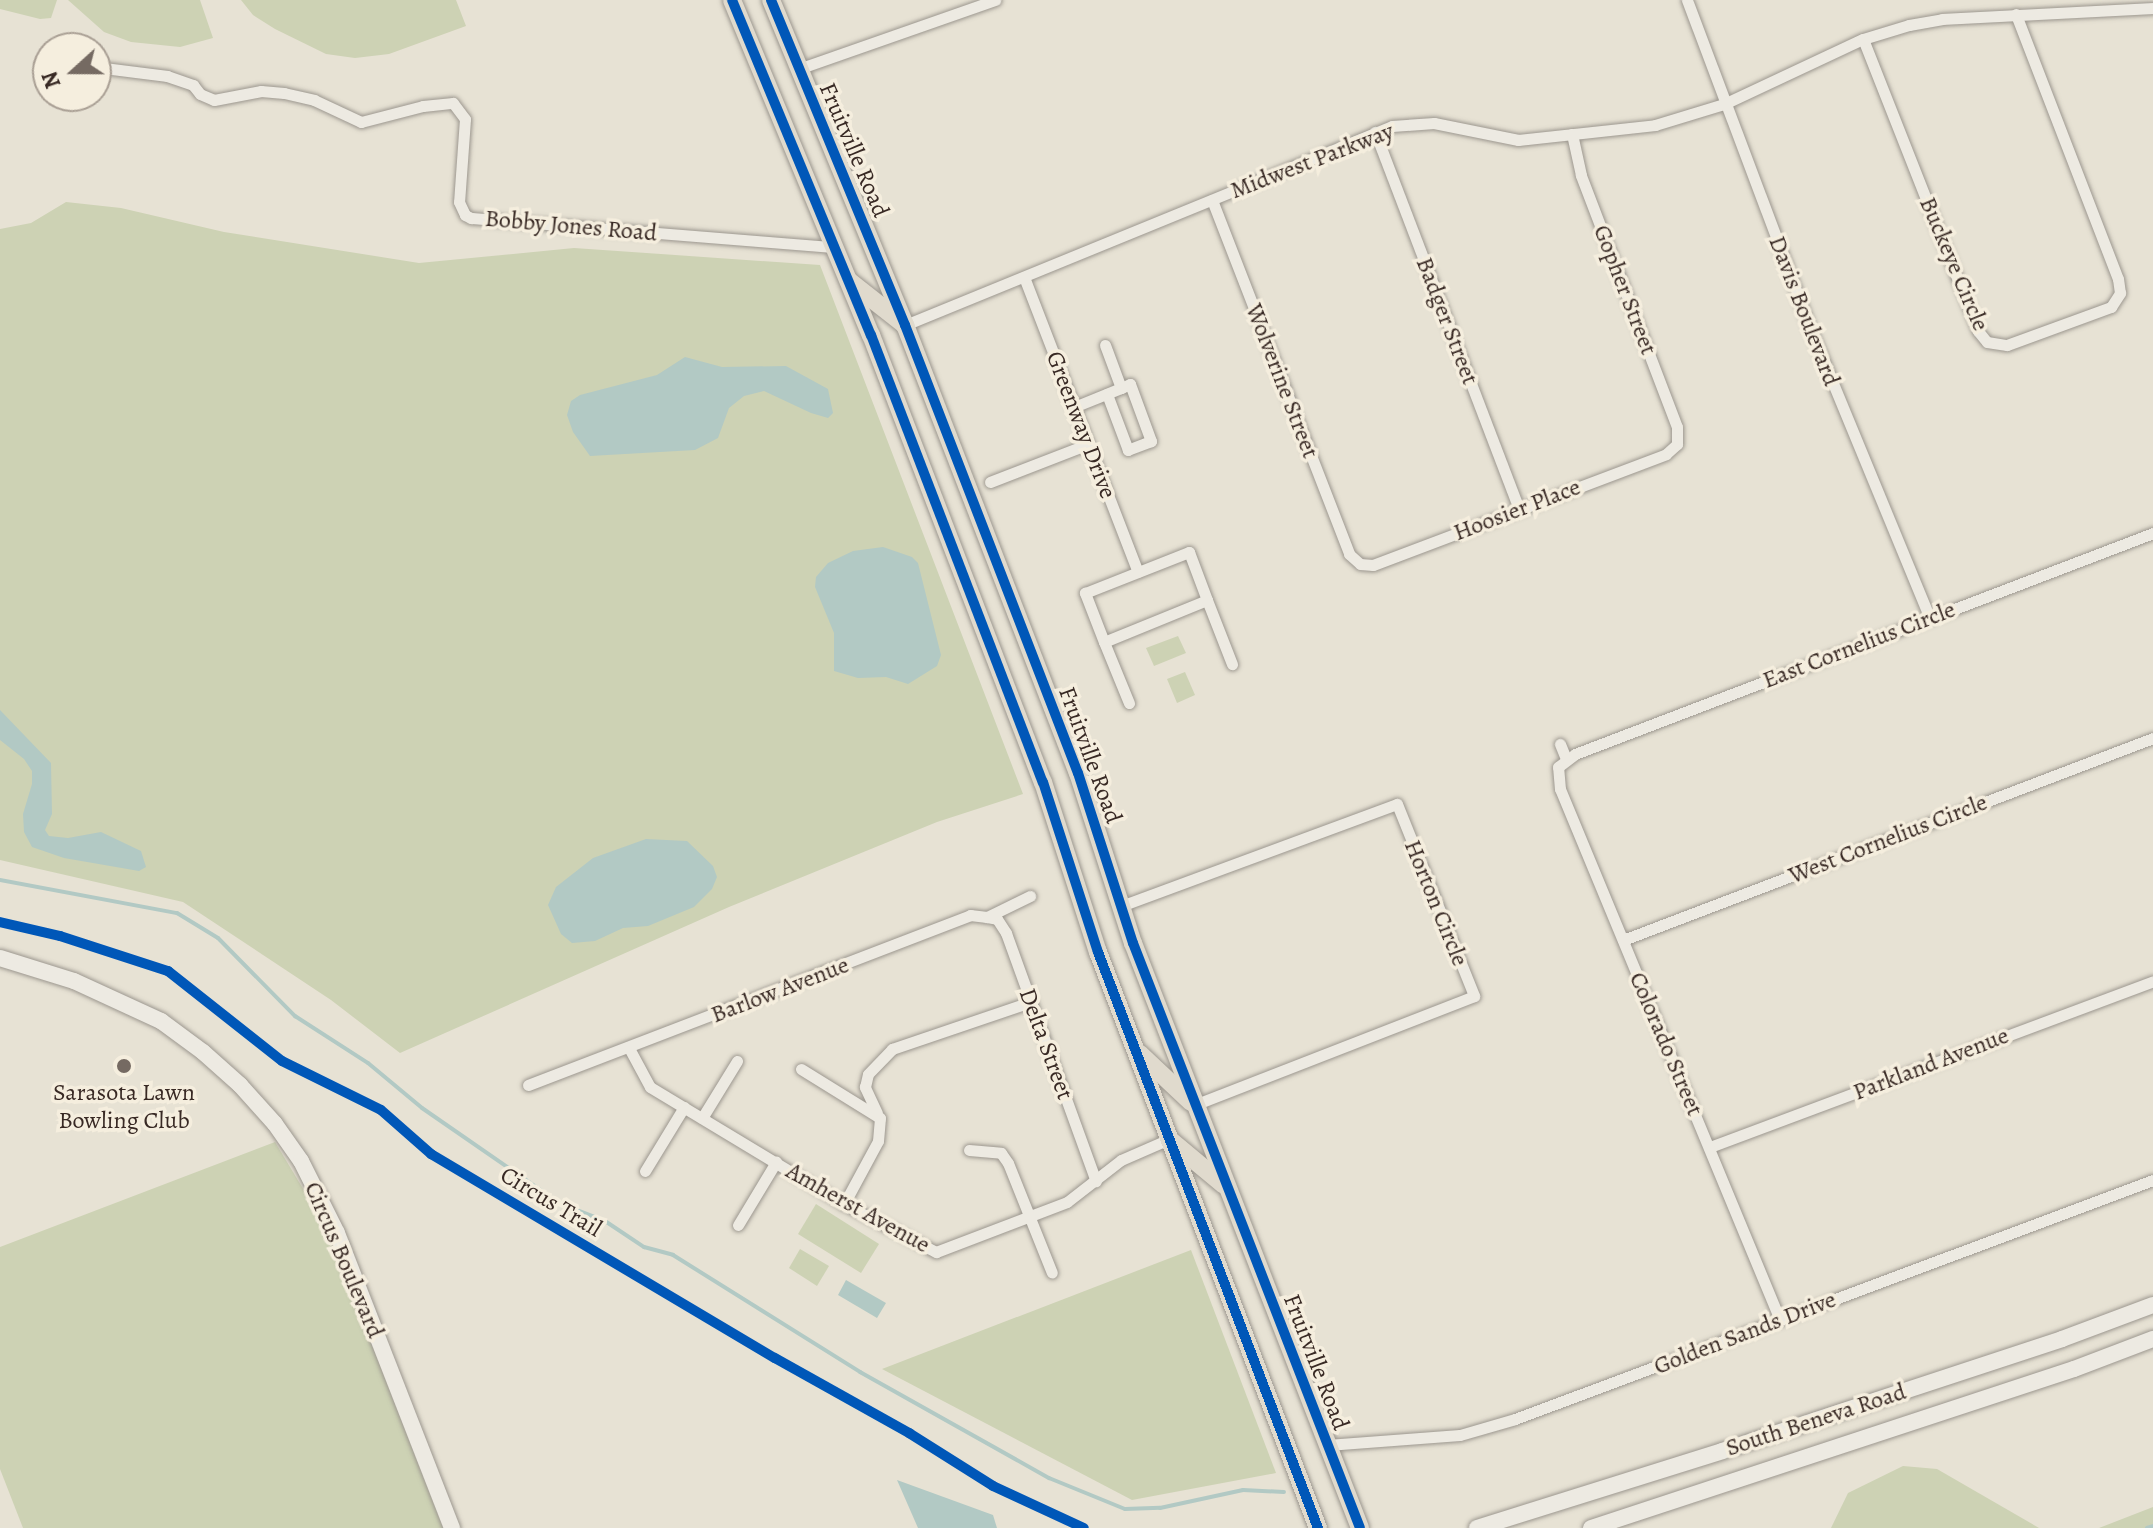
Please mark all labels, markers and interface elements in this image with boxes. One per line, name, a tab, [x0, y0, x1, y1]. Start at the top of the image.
north arrow	[32, 32, 112, 112]
text: N	[35, 67, 68, 93]
street label: Fruitville Road	[813, 78, 895, 222]
street label: Midwest Parkway	[1226, 117, 1398, 205]
street label: Buckeye Circle	[1913, 193, 1995, 335]
street label: Bobby Jones Road	[484, 204, 658, 248]
street label: Gopher Street	[1587, 221, 1663, 359]
street label: Davis Boulevard	[1762, 232, 1846, 390]
street label: Badger Street	[1410, 253, 1484, 389]
street label: Wolverine Street	[1239, 300, 1325, 462]
street label: Greenway Drive	[1040, 347, 1122, 503]
street label: Hoosier Place	[1450, 473, 1584, 547]
street label: East Cornelius Circle	[1759, 595, 1959, 695]
street label: Fruitville Road	[1052, 683, 1128, 827]
street label: West Cornelius Circle	[1785, 788, 1991, 890]
street label: Horton Circle	[1398, 836, 1474, 970]
street label: Barlow Avenue	[707, 951, 853, 1029]
street label: Colorado Street	[1623, 968, 1709, 1120]
street label: Delta Street	[1013, 984, 1079, 1104]
street label: Parkland Avenue	[1849, 1021, 2013, 1107]
marker: Sarasota Lawn Bowling Club	[115, 1057, 133, 1075]
place label: Sarasota Lawn Bowling Club	[53, 1079, 195, 1135]
street label: Amherst Avenue	[781, 1157, 935, 1259]
street label: Circus Trail	[495, 1161, 607, 1243]
street label: Circus Boulevard	[298, 1178, 390, 1342]
street label: Golden Sands Drive	[1650, 1285, 1840, 1381]
street label: Fruitville Road	[1277, 1290, 1355, 1434]
street label: South Beneva Road	[1722, 1377, 1910, 1463]

